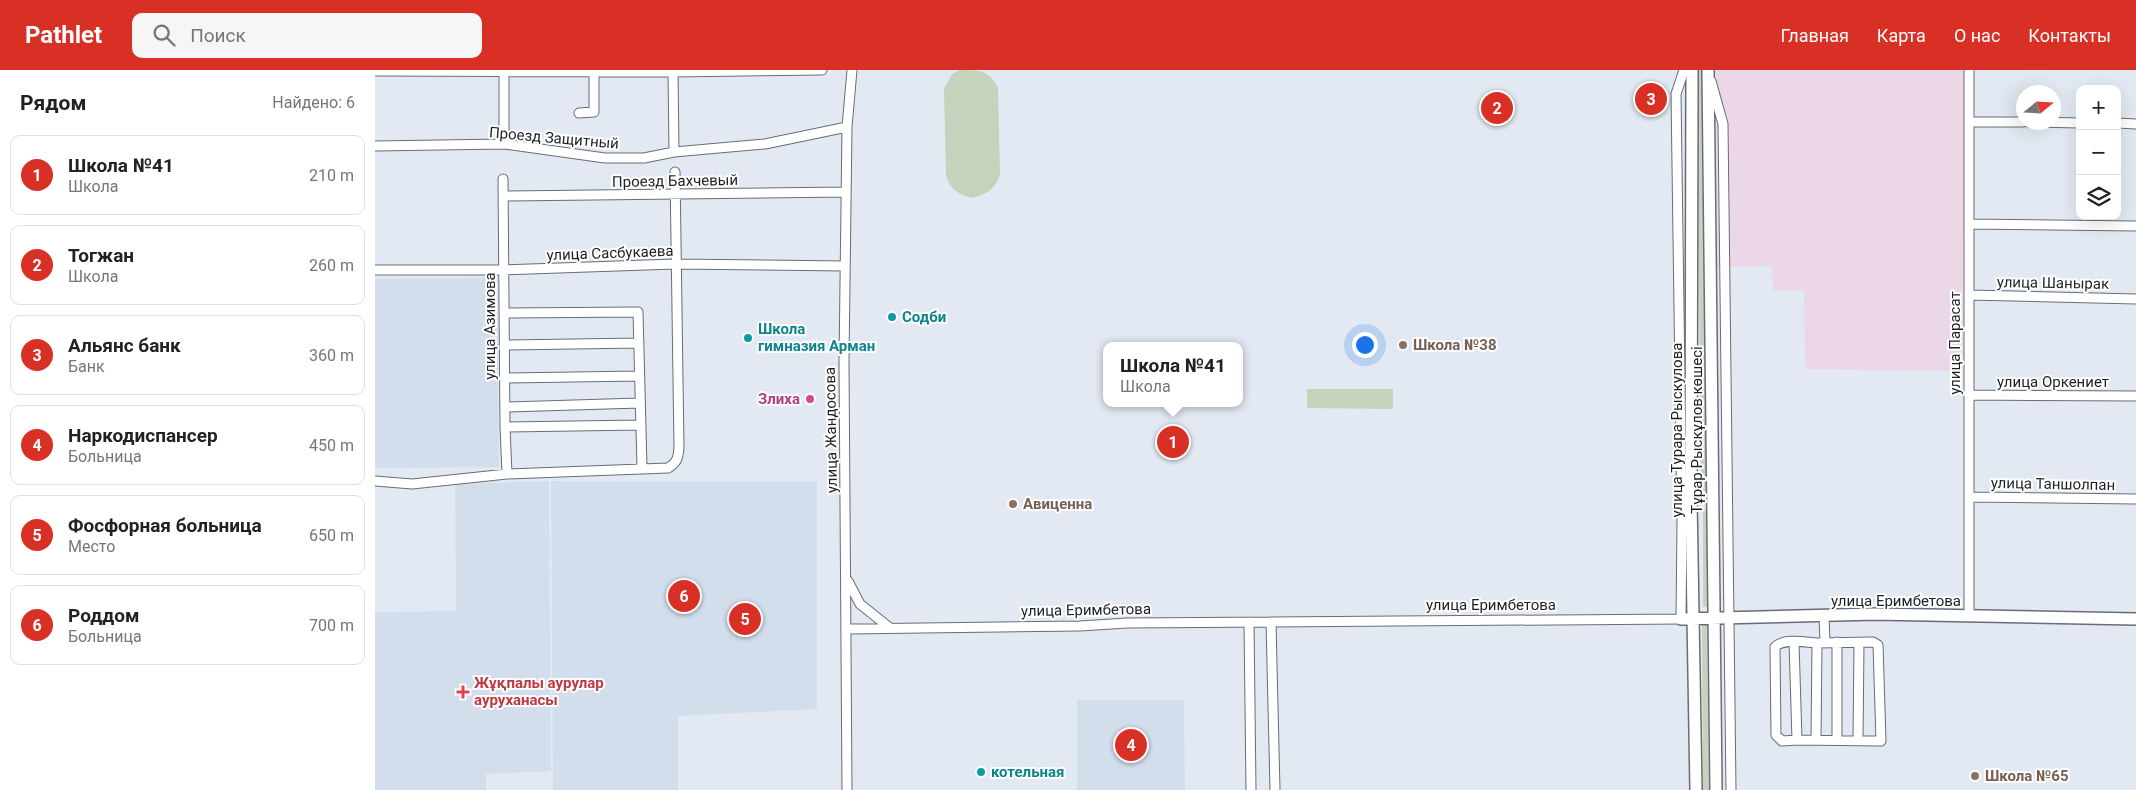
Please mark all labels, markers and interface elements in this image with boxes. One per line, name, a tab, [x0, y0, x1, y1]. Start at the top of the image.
search box	[132, 13, 482, 58]
text: Pathlet	[25, 21, 102, 49]
icon: search	[150, 21, 178, 49]
text: Поиск	[190, 24, 246, 47]
text: Главная	[1780, 25, 1849, 46]
text: Карта	[1877, 25, 1926, 46]
text: О нас	[1954, 25, 2000, 46]
text: Контакты	[2028, 25, 2111, 46]
pin: 3	[1635, 80, 1667, 118]
north arrow	[2016, 85, 2061, 130]
map controls	[2076, 85, 2121, 220]
button: +	[2076, 85, 2121, 130]
pin: 2	[1481, 89, 1513, 127]
text: Рядом	[20, 91, 86, 115]
text: Найдено: 6	[272, 93, 355, 112]
street label: Проезд Защитный	[488, 123, 620, 153]
button: −	[2076, 130, 2121, 175]
text: Школа №41	[68, 154, 174, 177]
text: 1	[32, 166, 42, 185]
text: 210 m	[309, 166, 354, 185]
street label: Проезд Бахчевый	[612, 171, 738, 191]
button: layers	[2076, 175, 2121, 220]
text: Школа	[68, 177, 119, 196]
street label: улица Сасбукаева	[546, 242, 674, 264]
text: Тогжан	[68, 244, 134, 267]
text: 2	[32, 256, 42, 275]
text: 260 m	[309, 256, 354, 275]
text: Школа	[68, 267, 119, 286]
street label: улица Азимова	[481, 272, 499, 380]
street label: улица Шанырак	[1997, 273, 2109, 293]
street label: улица Парасат	[1946, 291, 1964, 395]
place label: Содби	[902, 308, 946, 326]
marker: Содби	[886, 311, 898, 323]
place label: Школа гимназия Арман	[758, 320, 875, 355]
marker: Школа гимназия Арман	[742, 332, 754, 344]
your location	[1352, 332, 1378, 358]
text: Альянс банк	[68, 334, 181, 357]
place label: Школа №38	[1413, 336, 1497, 354]
marker: Школа №38	[1397, 339, 1409, 351]
popup	[1103, 342, 1243, 407]
street label: улица Турара Рыскулова	[1668, 343, 1686, 517]
text: 3	[32, 346, 42, 365]
text: 360 m	[309, 346, 354, 365]
street label: Тұрар Рыскұлов көшесі	[1688, 346, 1706, 514]
text: Школа №41	[1120, 354, 1226, 377]
text: Банк	[68, 357, 105, 376]
street label: улица Жандосова	[821, 367, 841, 493]
street label: улица Оркениет	[1997, 373, 2109, 391]
text: Школа	[1120, 377, 1171, 396]
place label: Злиха	[758, 390, 800, 408]
marker: Злиха	[804, 393, 816, 405]
pin: 1	[1157, 423, 1189, 461]
text: Наркодиспансер	[68, 424, 218, 447]
text: 4	[32, 436, 42, 455]
text: 450 m	[309, 436, 354, 455]
text: Больница	[68, 447, 142, 466]
street label: улица Таншолпан	[1991, 474, 2115, 494]
place label: Авиценна	[1023, 495, 1092, 513]
marker: Авиценна	[1007, 498, 1019, 510]
text: Фосфорная больница	[68, 514, 262, 537]
text: 5	[32, 526, 42, 545]
text: 650 m	[309, 526, 354, 545]
text: Место	[68, 537, 115, 556]
pin: 6	[668, 577, 700, 615]
street label: улица Еримбетова	[1831, 592, 1961, 610]
street label: улица Еримбетова	[1426, 596, 1556, 614]
pin: 5	[729, 600, 761, 638]
street label: улица Еримбетова	[1021, 600, 1151, 620]
text: Роддом	[68, 604, 140, 627]
text: 6	[32, 616, 42, 635]
text: 700 m	[309, 616, 354, 635]
text: Больница	[68, 627, 142, 646]
place label: Жұқпалы аурулар ауруханасы	[474, 674, 604, 709]
marker: Жұқпалы аурулар ауруханасы	[456, 685, 470, 699]
pin: 4	[1115, 726, 1147, 764]
place label: котельная	[991, 763, 1064, 781]
marker: котельная	[975, 766, 987, 778]
place label: Школа №65	[1985, 767, 2069, 785]
marker: Школа №65	[1969, 770, 1981, 782]

